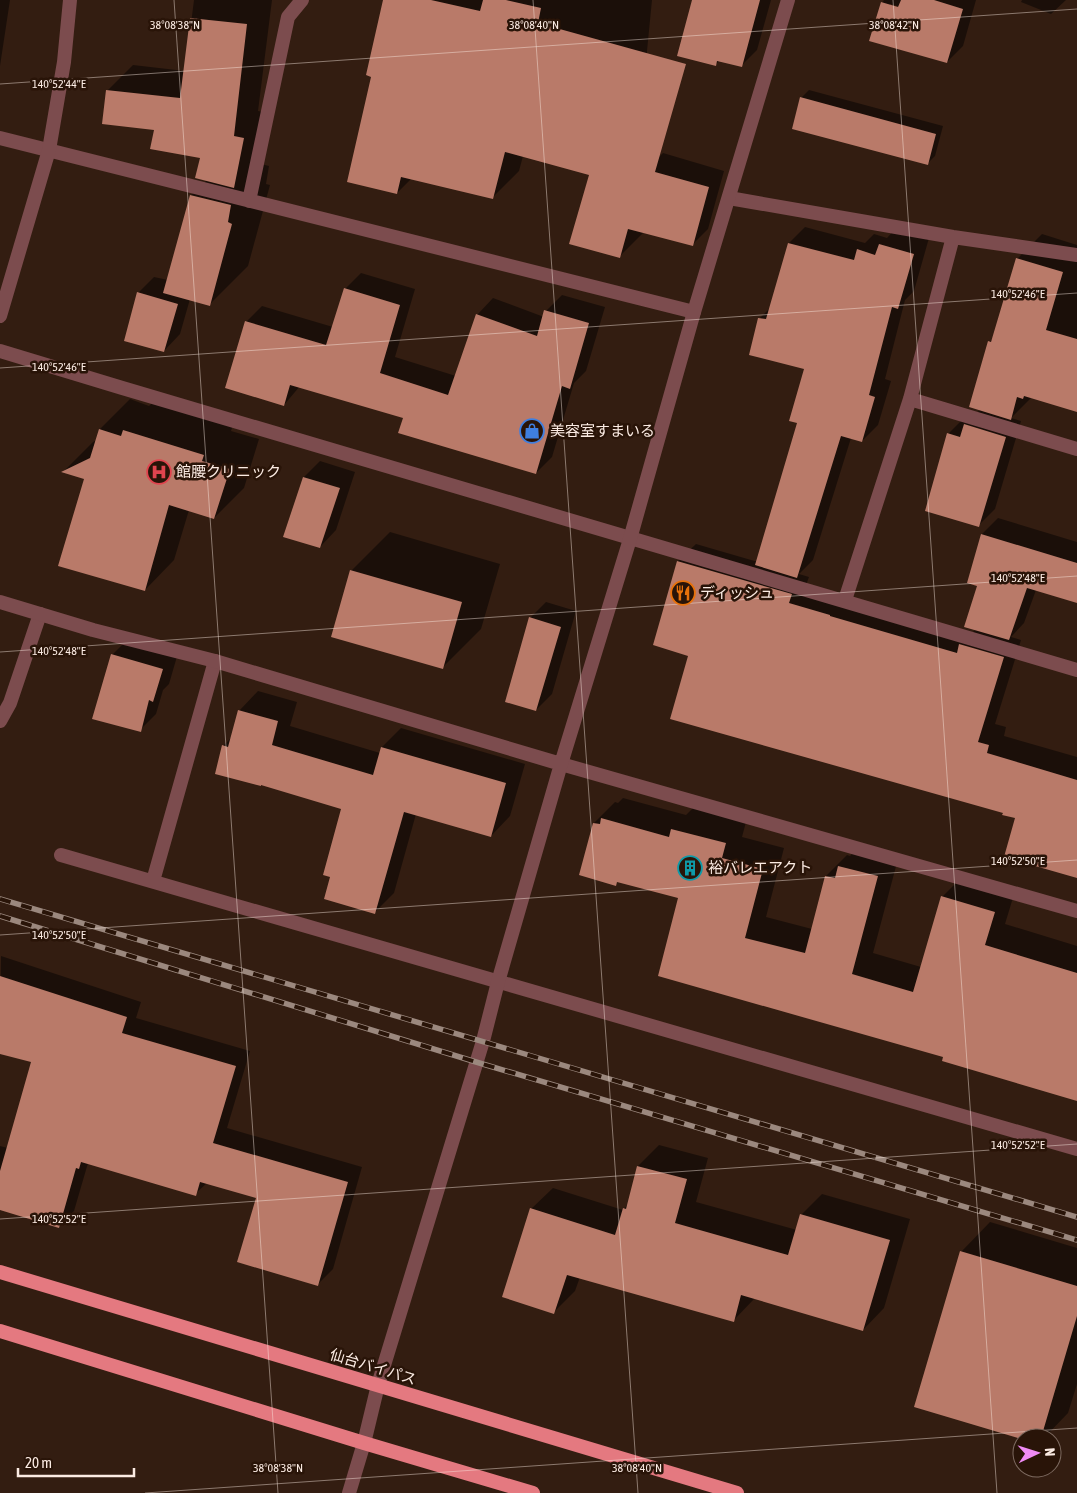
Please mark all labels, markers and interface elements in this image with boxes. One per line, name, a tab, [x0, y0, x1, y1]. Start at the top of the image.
text: 38°08'38"N	[150, 18, 200, 32]
text: 38°08'40"N	[509, 18, 559, 32]
text: 38°08'42"N	[869, 18, 919, 32]
text: 140°52'44"E	[32, 77, 86, 91]
text: 140°52'46"E	[991, 287, 1045, 301]
text: 140°52'46"E	[32, 360, 86, 374]
shop icon: 美容室すまいる	[519, 418, 545, 444]
place label: 美容室すまいる	[550, 422, 655, 439]
hospital icon: 館腰クリニック	[146, 459, 172, 485]
place label: 館腰クリニック	[176, 463, 281, 480]
text: 140°52'48"E	[991, 571, 1045, 585]
restaurant icon: ディッシュ	[670, 580, 696, 606]
place label: ディッシュ	[700, 584, 774, 601]
text: 140°52'48"E	[32, 644, 86, 658]
text: 140°52'50"E	[991, 854, 1045, 868]
building icon: 裕バレエアクト	[677, 855, 703, 881]
place label: 裕バレエアクト	[708, 859, 812, 876]
text: 140°52'50"E	[32, 928, 86, 942]
text: 140°52'52"E	[991, 1138, 1045, 1152]
text: 140°52'52"E	[32, 1212, 86, 1226]
street label: 仙台バイパス	[328, 1345, 419, 1388]
north arrow	[1012, 1428, 1062, 1478]
scale bar	[18, 1446, 134, 1478]
text: N	[1042, 1447, 1058, 1457]
text: 20 m	[25, 1454, 52, 1471]
text: 38°08'38"N	[253, 1461, 303, 1475]
text: 38°08'40"N	[612, 1461, 662, 1475]

